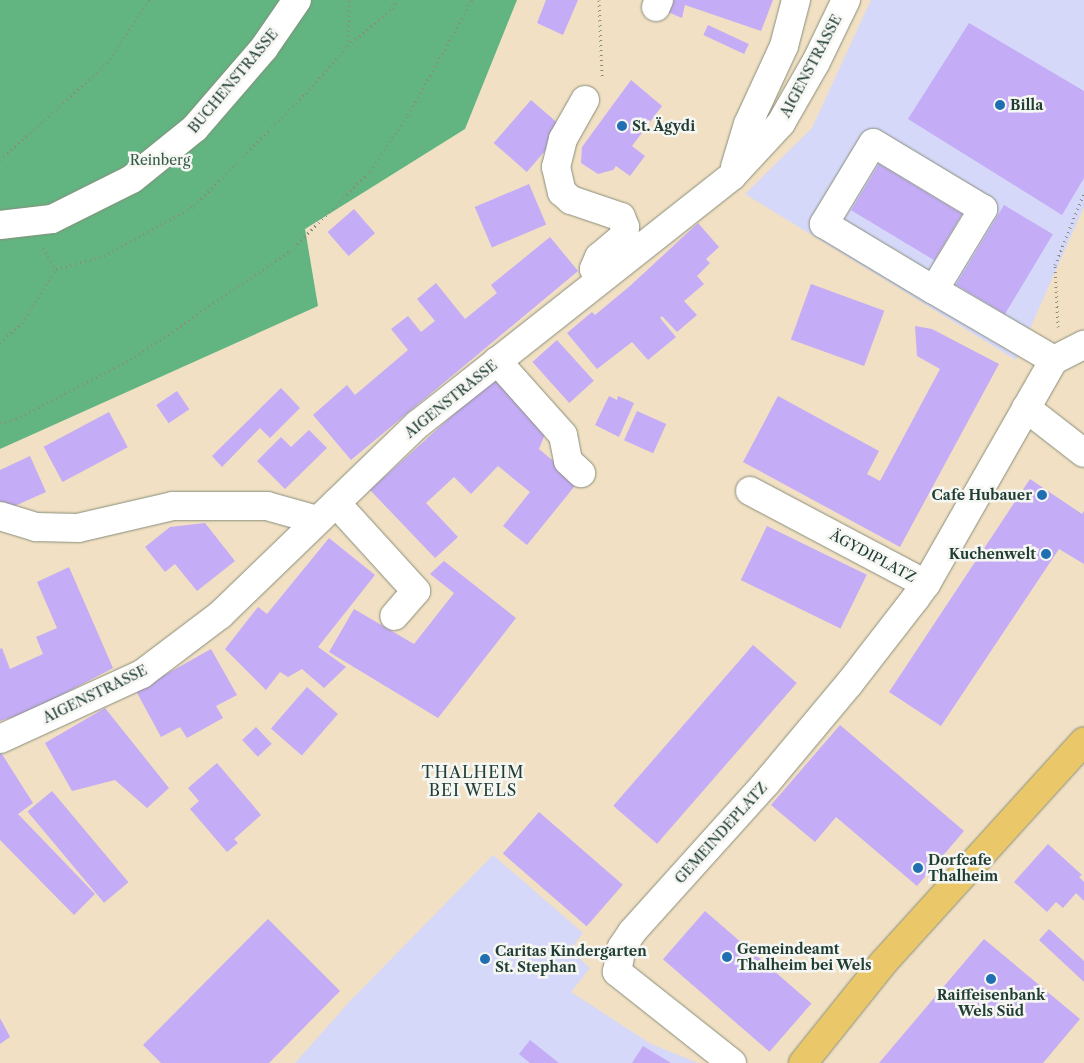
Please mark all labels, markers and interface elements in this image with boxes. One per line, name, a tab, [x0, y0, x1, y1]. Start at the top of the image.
street label: AIGENSTRASSE	[777, 12, 845, 120]
street label: BUCHENSTRASSE	[185, 26, 281, 136]
place label: Billa	[1010, 97, 1043, 113]
marker: Billa	[994, 99, 1006, 111]
place label: St. Ägydi	[632, 118, 696, 134]
marker: St. Ägydi	[616, 120, 628, 132]
park label: Reinberg	[130, 152, 190, 168]
street label: AIGENSTRASSE	[401, 357, 501, 441]
place label: Cafe Hubauer	[932, 487, 1032, 503]
marker: Cafe Hubauer	[1036, 489, 1048, 501]
street label: ÄGYDIPLATZ	[827, 526, 919, 586]
place label: Kuchenwelt	[949, 546, 1036, 562]
marker: Kuchenwelt	[1040, 548, 1052, 560]
street label: AIGENSTRASSE	[40, 661, 150, 727]
district label: THALHEIM BEI WELS	[421, 762, 525, 800]
street label: GEMEINDEPLATZ	[671, 779, 771, 887]
place label: Dorfcafe Thalheim	[928, 852, 998, 884]
marker: Dorfcafe Thalheim	[912, 862, 924, 874]
place label: Gemeindeamt Thalheim bei Wels	[737, 941, 872, 974]
place label: Caritas Kindergarten St. Stephan	[495, 943, 647, 976]
marker: Gemeindeamt Thalheim bei Wels	[721, 951, 733, 963]
marker: Caritas Kindergarten St. Stephan	[479, 953, 491, 965]
marker: Raiffeisenbank Wels Süd	[985, 973, 997, 985]
place label: Raiffeisenbank Wels Süd	[937, 987, 1045, 1020]

